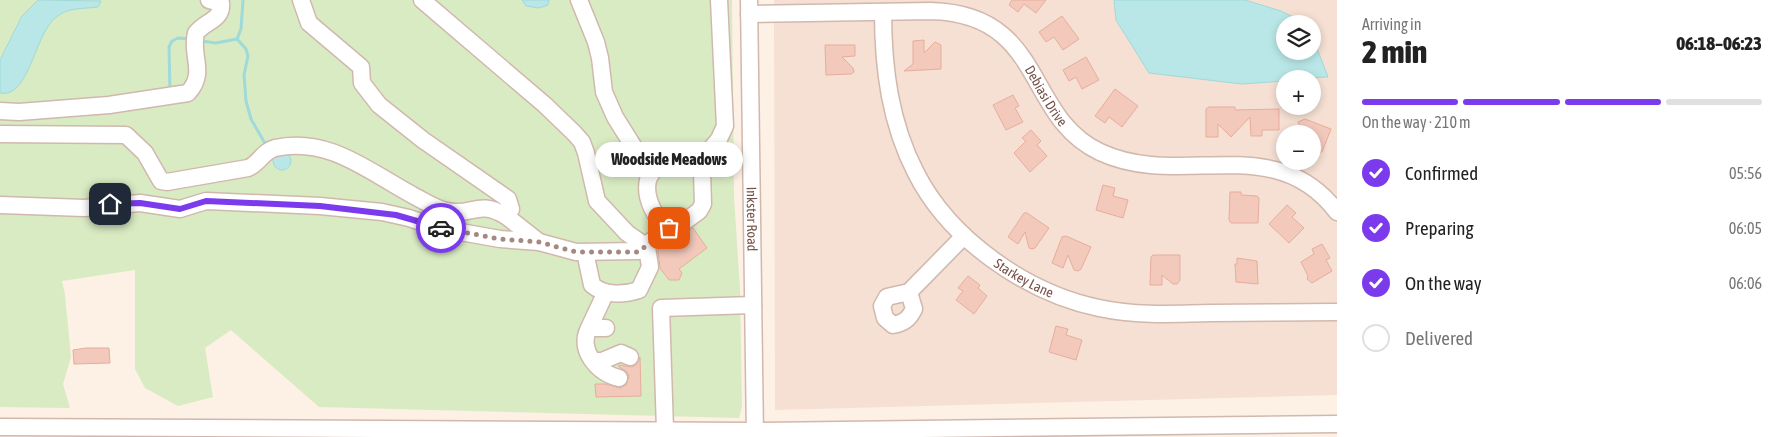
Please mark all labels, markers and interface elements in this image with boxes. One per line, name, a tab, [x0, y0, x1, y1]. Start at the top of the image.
map controls	[1276, 15, 1321, 170]
button: layers	[1276, 15, 1321, 60]
text: Arriving in	[1362, 15, 1422, 33]
text: 06:18–06:23	[1676, 32, 1762, 54]
text: 2 min	[1362, 33, 1427, 70]
street label: Debiasi Drive	[1022, 63, 1071, 129]
button: +	[1276, 70, 1321, 115]
text: On the way · 210 m	[1362, 113, 1471, 131]
button: −	[1276, 125, 1321, 170]
callout: Woodside Meadows	[595, 143, 743, 178]
text: Woodside Meadows	[611, 150, 727, 168]
icon: check	[1362, 159, 1390, 187]
text: Confirmed	[1405, 162, 1478, 184]
text: 05:56	[1729, 164, 1762, 182]
pin	[89, 183, 131, 225]
street label: Inkster Road	[744, 187, 760, 251]
icon: home	[96, 190, 124, 218]
courier	[416, 203, 466, 253]
pin	[648, 207, 690, 249]
icon: car	[427, 214, 455, 242]
icon: bag	[655, 214, 683, 242]
icon: check	[1362, 214, 1390, 242]
text: Preparing	[1405, 217, 1474, 239]
text: 06:05	[1729, 219, 1762, 237]
street label: Starkey Lane	[991, 255, 1056, 301]
icon: check	[1362, 269, 1390, 297]
text: On the way	[1405, 272, 1482, 294]
text: 06:06	[1729, 274, 1762, 292]
text: Delivered	[1405, 327, 1473, 349]

